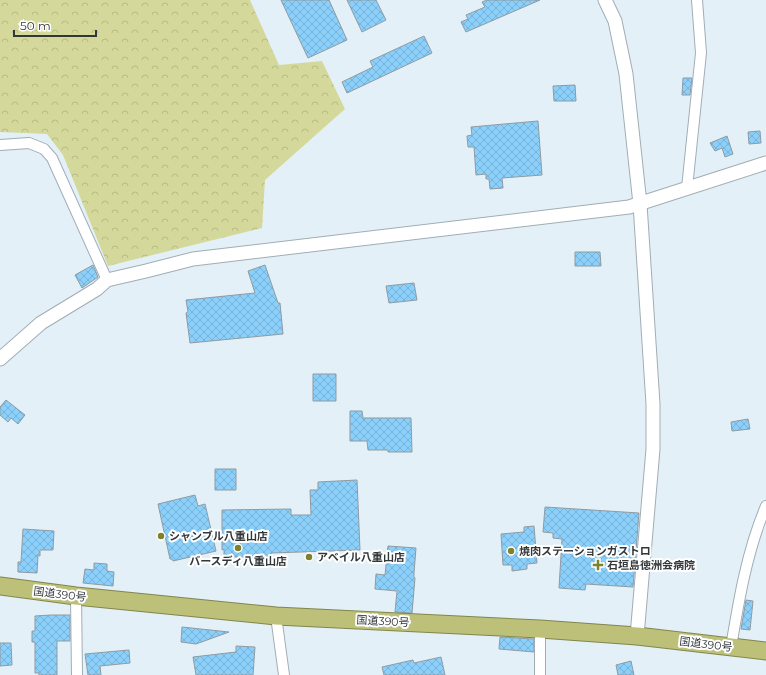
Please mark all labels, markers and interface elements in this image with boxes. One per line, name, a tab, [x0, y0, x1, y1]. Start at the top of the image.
scale bar	[14, 12, 96, 38]
text: 50 m	[20, 18, 51, 33]
place label: シャンブル八重山店	[169, 529, 268, 543]
marker: シャンブル八重山店	[156, 531, 166, 541]
marker: バースディ八重山店	[233, 543, 243, 553]
place label: 焼肉ステーションガストロ	[519, 544, 651, 558]
marker: 焼肉ステーションガストロ	[506, 546, 516, 556]
place label: アベイル八重山店	[317, 550, 405, 564]
marker: アベイル八重山店	[304, 552, 314, 562]
place label: バースディ八重山店	[189, 554, 287, 568]
place label: 石垣島徳洲会病院	[607, 558, 695, 572]
marker: 石垣島徳洲会病院	[592, 559, 604, 571]
street label: 国道390号	[33, 584, 87, 604]
street label: 国道390号	[356, 613, 410, 629]
street label: 国道390号	[679, 634, 733, 654]

